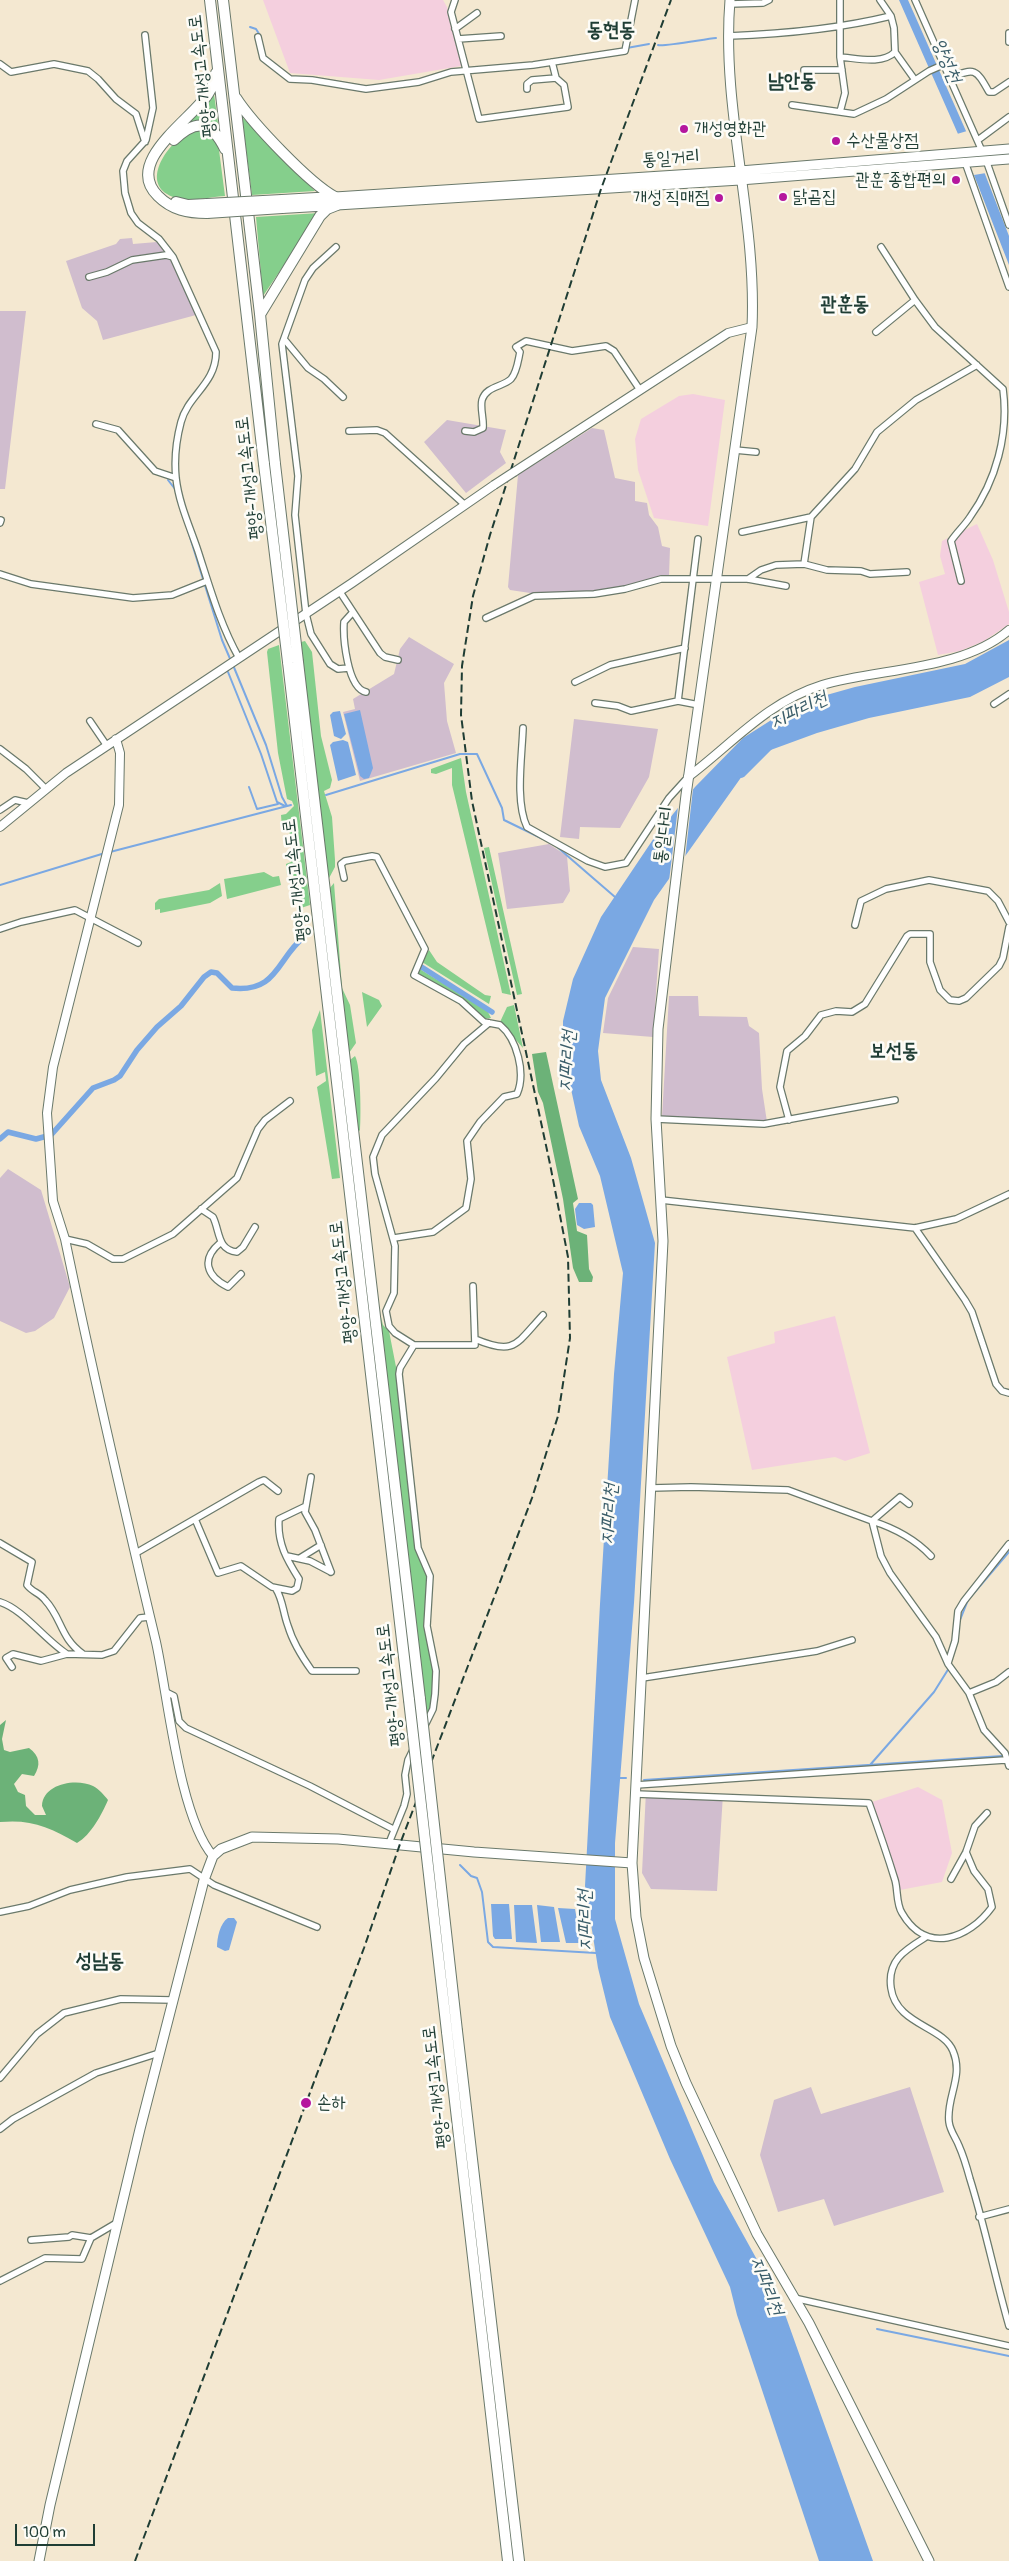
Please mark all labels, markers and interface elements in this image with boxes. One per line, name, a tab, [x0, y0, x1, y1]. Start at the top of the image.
street label: 평양-개성고속도로	[185, 13, 221, 139]
district label: 동현동	[587, 19, 635, 43]
water label: 양성천	[927, 35, 965, 87]
district label: 남안동	[768, 70, 816, 94]
place label: 개성영화관	[694, 118, 766, 140]
marker: 개성영화관	[678, 123, 690, 135]
place label: 수산물상점	[846, 130, 918, 152]
marker: 수산물상점	[830, 135, 842, 147]
street label: 통일거리	[641, 146, 701, 172]
place label: 관훈 종합편의	[855, 169, 946, 191]
marker: 관훈 종합편의	[950, 174, 962, 186]
place label: 닭곰집	[793, 186, 836, 208]
place label: 개성 직매점	[633, 187, 709, 209]
marker: 닭곰집	[777, 191, 789, 203]
marker: 개성 직매점	[713, 192, 725, 204]
district label: 관훈동	[821, 293, 869, 317]
street label: 평양-개성고속도로	[232, 415, 268, 541]
water label: 지파리천	[767, 687, 831, 735]
street label: 통일다리	[650, 805, 678, 865]
street label: 평양-개성고속도로	[279, 817, 315, 943]
water label: 지파리천	[554, 1030, 582, 1092]
district label: 보선동	[870, 1040, 918, 1064]
street label: 평양-개성고속도로	[326, 1219, 362, 1345]
water label: 지파리천	[596, 1483, 624, 1545]
street label: 평양-개성고속도로	[373, 1622, 409, 1748]
water label: 지파리천	[574, 1889, 598, 1951]
district label: 성남동	[76, 1950, 124, 1974]
street label: 평양-개성고속도로	[419, 2024, 455, 2150]
place label: 손하	[317, 2092, 346, 2114]
marker: 손하	[299, 2096, 313, 2110]
water label: 지파리천	[744, 2253, 788, 2319]
scale bar	[18, 2514, 98, 2546]
text: 100 m	[23, 2523, 66, 2542]

